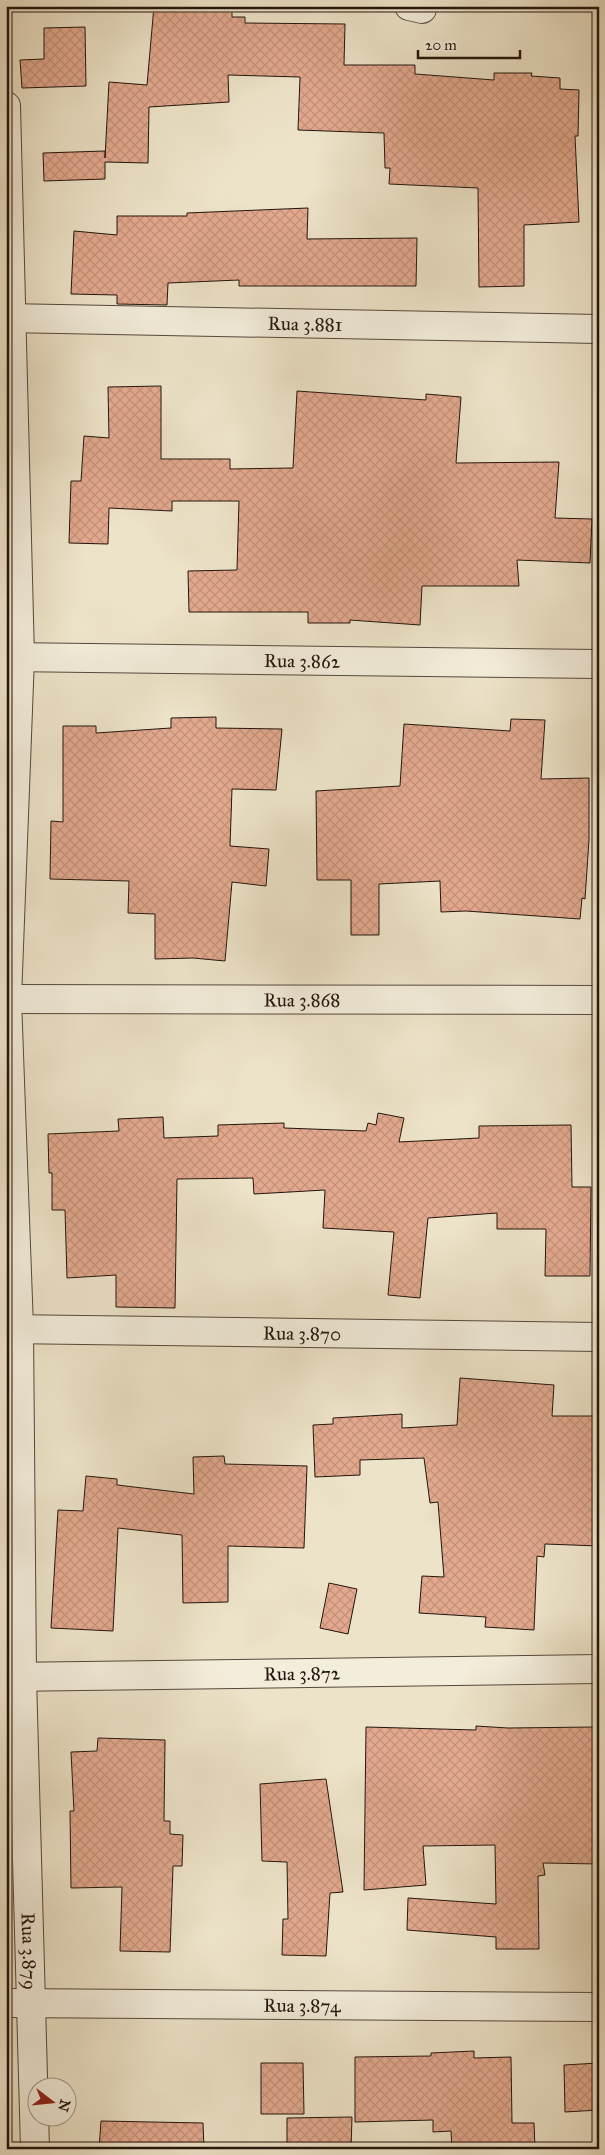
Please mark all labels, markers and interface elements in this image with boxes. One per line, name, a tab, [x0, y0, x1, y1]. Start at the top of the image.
scale bar	[418, 28, 520, 60]
text: 20 m	[425, 36, 457, 54]
street label: Rua 3.881	[267, 311, 343, 336]
street label: Rua 3.862	[264, 649, 341, 672]
street label: Rua 3.868	[263, 988, 341, 1011]
street label: Rua 3.870	[263, 1321, 341, 1345]
street label: Rua 3.872	[263, 1661, 341, 1685]
street label: Rua 3.879	[17, 1912, 42, 1990]
street label: Rua 3.874	[263, 1993, 341, 2017]
north arrow	[28, 2078, 78, 2128]
text: N	[54, 2097, 74, 2114]

